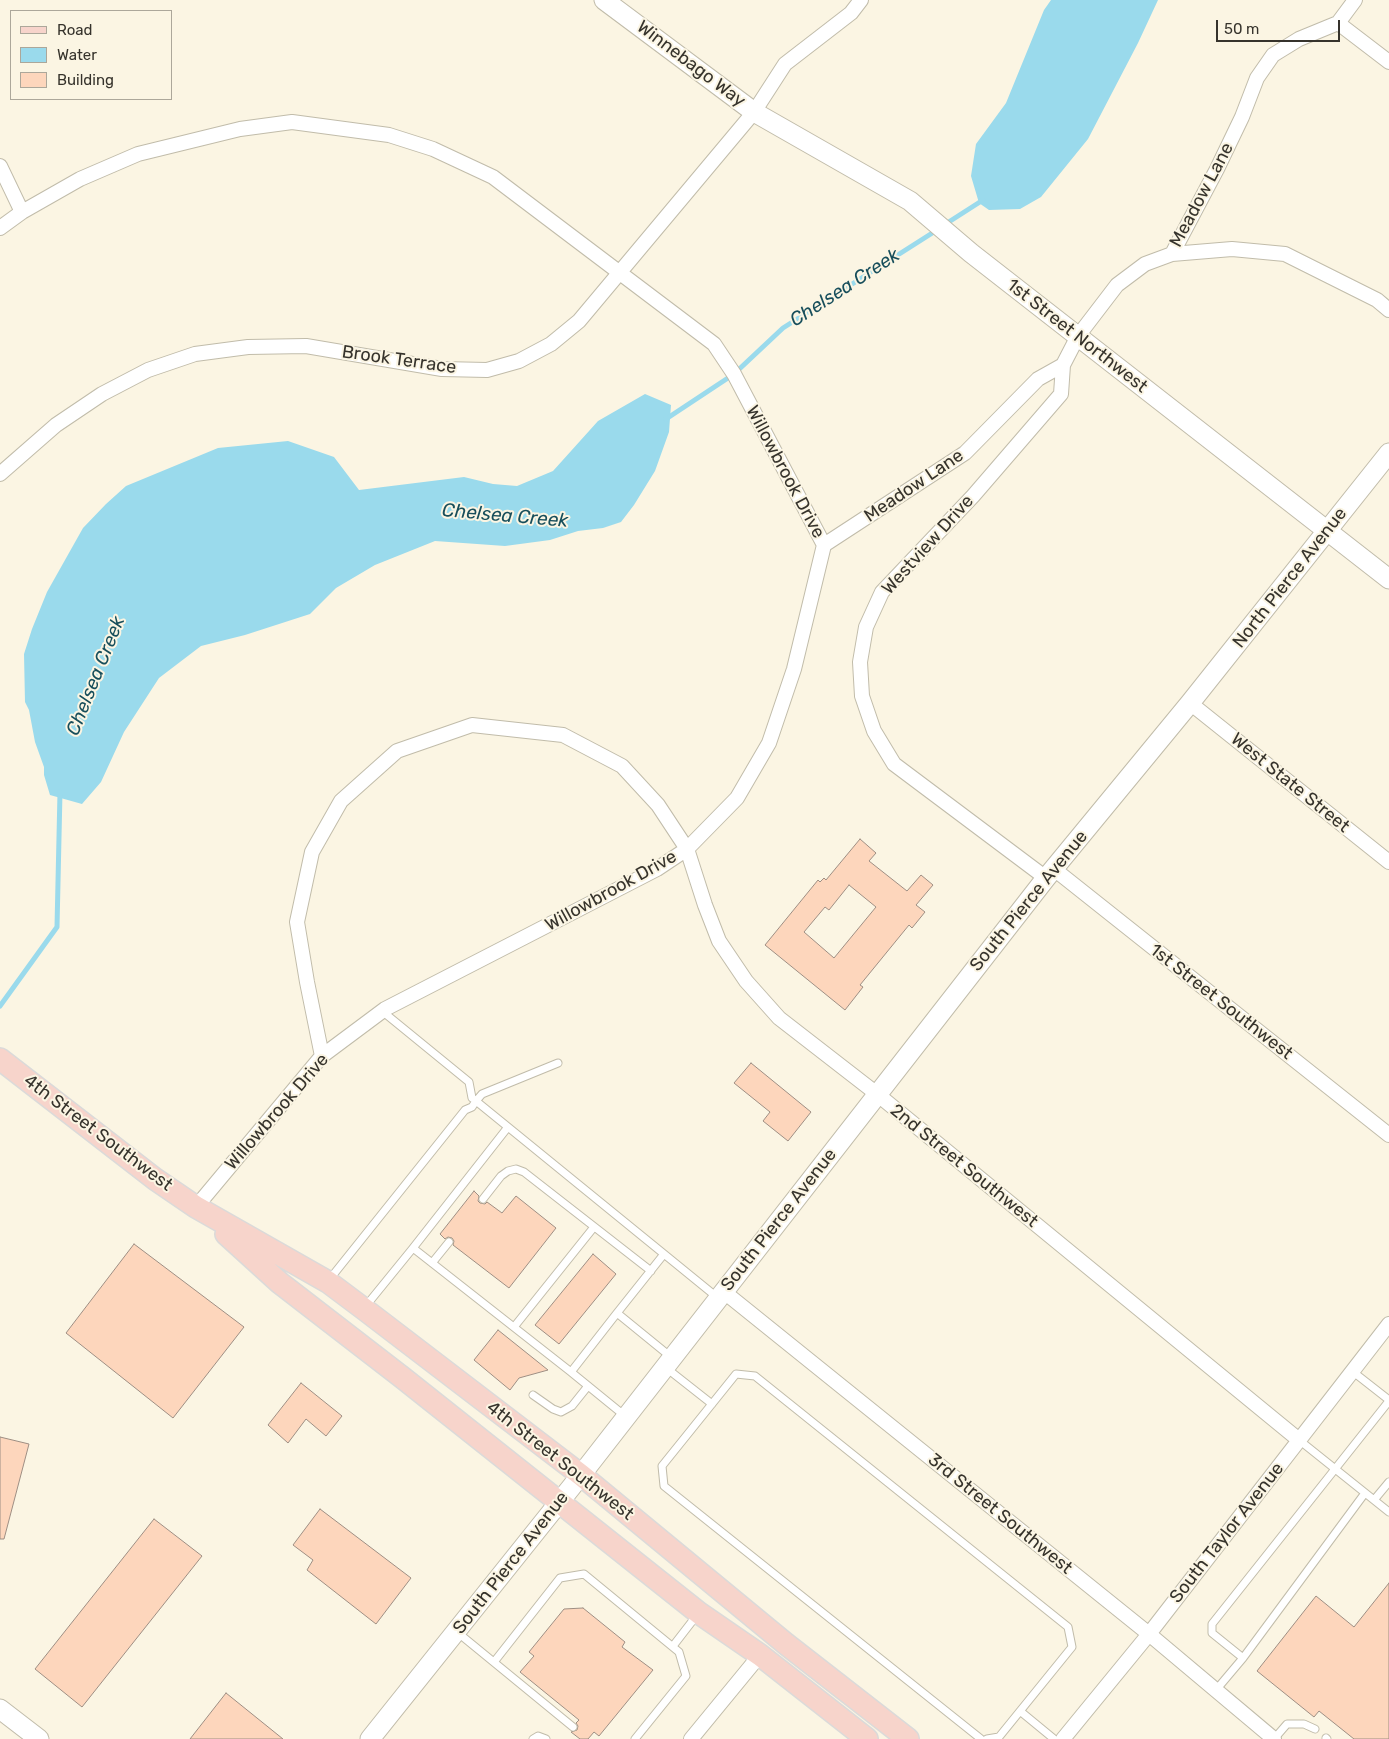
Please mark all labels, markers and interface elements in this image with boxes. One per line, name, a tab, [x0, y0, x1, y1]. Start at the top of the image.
legend	[10, 10, 172, 100]
scale bar	[1219, 10, 1343, 42]
street label: Winnebago Way	[632, 16, 750, 112]
text: 50 m	[1224, 20, 1259, 38]
text: Road	[57, 21, 93, 39]
text: Water	[57, 46, 97, 64]
text: Building	[57, 71, 114, 89]
street label: Meadow Lane	[1165, 139, 1239, 251]
water label: Chelsea Creek	[786, 244, 904, 332]
street label: 1st Street Northwest	[1002, 274, 1152, 398]
street label: Brook Terrace	[340, 341, 458, 379]
street label: Willowbrook Drive	[741, 402, 829, 542]
street label: Meadow Lane	[860, 445, 968, 527]
street label: Westview Drive	[878, 491, 978, 599]
water label: Chelsea Creek	[441, 499, 569, 533]
street label: North Pierce Avenue	[1228, 503, 1352, 653]
water label: Chelsea Creek	[62, 613, 130, 739]
street label: West State Street	[1226, 729, 1354, 837]
street label: South Pierce Avenue	[966, 826, 1092, 976]
street label: Willowbrook Drive	[541, 846, 681, 936]
street label: 1st Street Southwest	[1145, 939, 1297, 1065]
street label: Willowbrook Drive	[221, 1049, 333, 1175]
street label: 4th Street Southwest	[19, 1070, 177, 1196]
street label: 2nd Street Southwest	[886, 1100, 1042, 1232]
street label: South Pierce Avenue	[717, 1144, 841, 1296]
street label: 4th Street Southwest	[482, 1397, 638, 1525]
street label: 3rd Street Southwest	[923, 1449, 1077, 1579]
street label: South Taylor Avenue	[1165, 1459, 1289, 1607]
street label: South Pierce Avenue	[449, 1487, 573, 1639]

